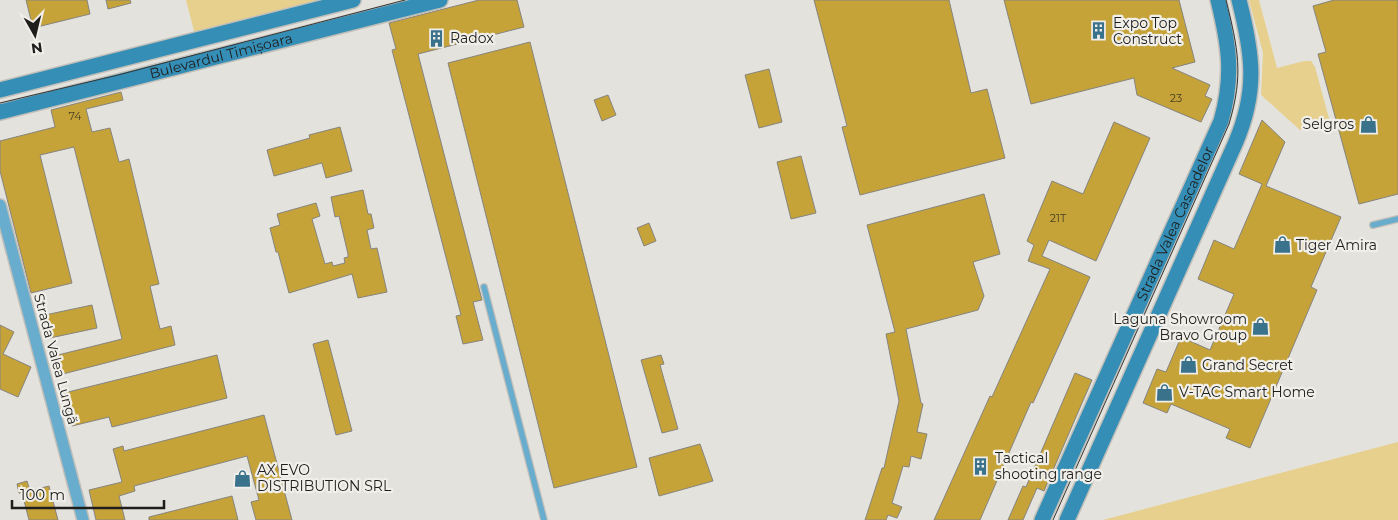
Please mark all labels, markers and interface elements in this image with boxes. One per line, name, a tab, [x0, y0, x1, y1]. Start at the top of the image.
north arrow	[10, 10, 60, 60]
place label: Expo Top Construct	[1113, 14, 1182, 48]
building icon: Expo Top Construct	[1089, 21, 1109, 41]
building icon: Radox	[426, 28, 446, 48]
street label: Bulevardul Timișoara	[147, 29, 294, 83]
place label: Radox	[450, 29, 494, 47]
text: N	[30, 38, 44, 58]
house number: 23	[1170, 91, 1182, 105]
house number: 74	[68, 109, 82, 123]
shop icon: Selgros	[1358, 114, 1378, 134]
place label: Selgros	[1303, 115, 1354, 133]
street label: Strada Valea Cascadelor	[1133, 143, 1218, 304]
house number: 21T	[1050, 211, 1067, 225]
shop icon: Tiger Amira	[1272, 235, 1292, 255]
place label: Tiger Amira	[1296, 236, 1377, 254]
street label: Strada Valea Lungă	[30, 291, 82, 427]
place label: Laguna Showroom Bravo Group	[1113, 310, 1247, 344]
shop icon: Laguna Showroom Bravo Group	[1251, 317, 1271, 337]
shop icon: Grand Secret	[1178, 355, 1198, 375]
place label: Grand Secret	[1202, 356, 1294, 374]
shop icon: V-TAC Smart Home	[1155, 382, 1175, 402]
place label: V-TAC Smart Home	[1179, 383, 1315, 401]
place label: Tactical shooting range	[995, 449, 1102, 483]
building icon: Tactical shooting range	[971, 456, 991, 476]
place label: AX EVO DISTRIBUTION SRL	[257, 461, 392, 495]
shop icon: AX EVO DISTRIBUTION SRL	[233, 468, 253, 488]
scale bar	[12, 478, 165, 510]
text: 100 m	[20, 485, 65, 504]

